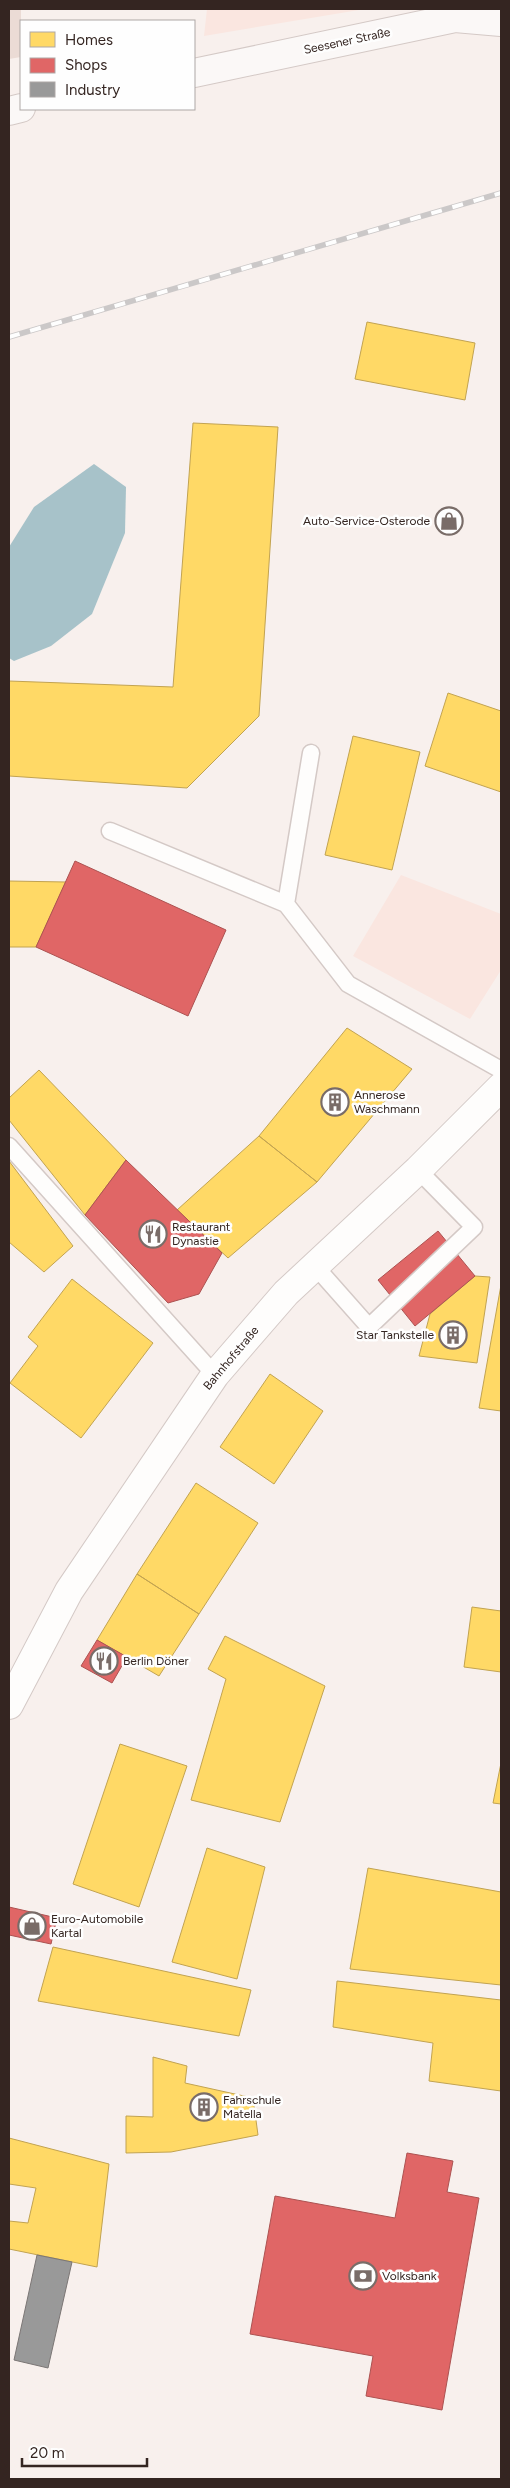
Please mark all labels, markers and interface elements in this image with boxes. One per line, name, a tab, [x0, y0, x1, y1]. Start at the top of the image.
legend	[20, 20, 195, 110]
street label: Seesener Straße	[302, 25, 392, 57]
text: Homes	[65, 31, 113, 49]
text: Shops	[65, 56, 107, 74]
text: Industry	[65, 81, 120, 99]
shop icon: Auto-Service-Osterode	[434, 506, 464, 536]
place label: Auto-Service-Osterode	[303, 514, 430, 528]
building icon: Annerose Waschmann	[320, 1087, 350, 1117]
place label: Annerose Waschmann	[354, 1088, 420, 1116]
restaurant icon: Restaurant Dynastie	[138, 1219, 168, 1249]
place label: Restaurant Dynastie	[172, 1220, 231, 1248]
building icon: Star Tankstelle	[438, 1320, 468, 1350]
street label: Bahnhofstraße	[200, 1323, 262, 1393]
place label: Star Tankstelle	[356, 1328, 434, 1342]
restaurant icon: Berlin Döner	[89, 1646, 119, 1676]
place label: Berlin Döner	[123, 1654, 189, 1668]
shop icon: Euro-Automobile Kartal	[17, 1911, 47, 1941]
place label: Euro-Automobile Kartal	[51, 1912, 144, 1940]
building icon: Fahrschule Matella	[189, 2092, 219, 2122]
place label: Fahrschule Matella	[223, 2093, 281, 2121]
bank icon: Volksbank	[348, 2261, 378, 2291]
place label: Volksbank	[382, 2269, 437, 2283]
scale bar	[22, 2436, 148, 2468]
text: 20 m	[30, 2444, 64, 2462]

